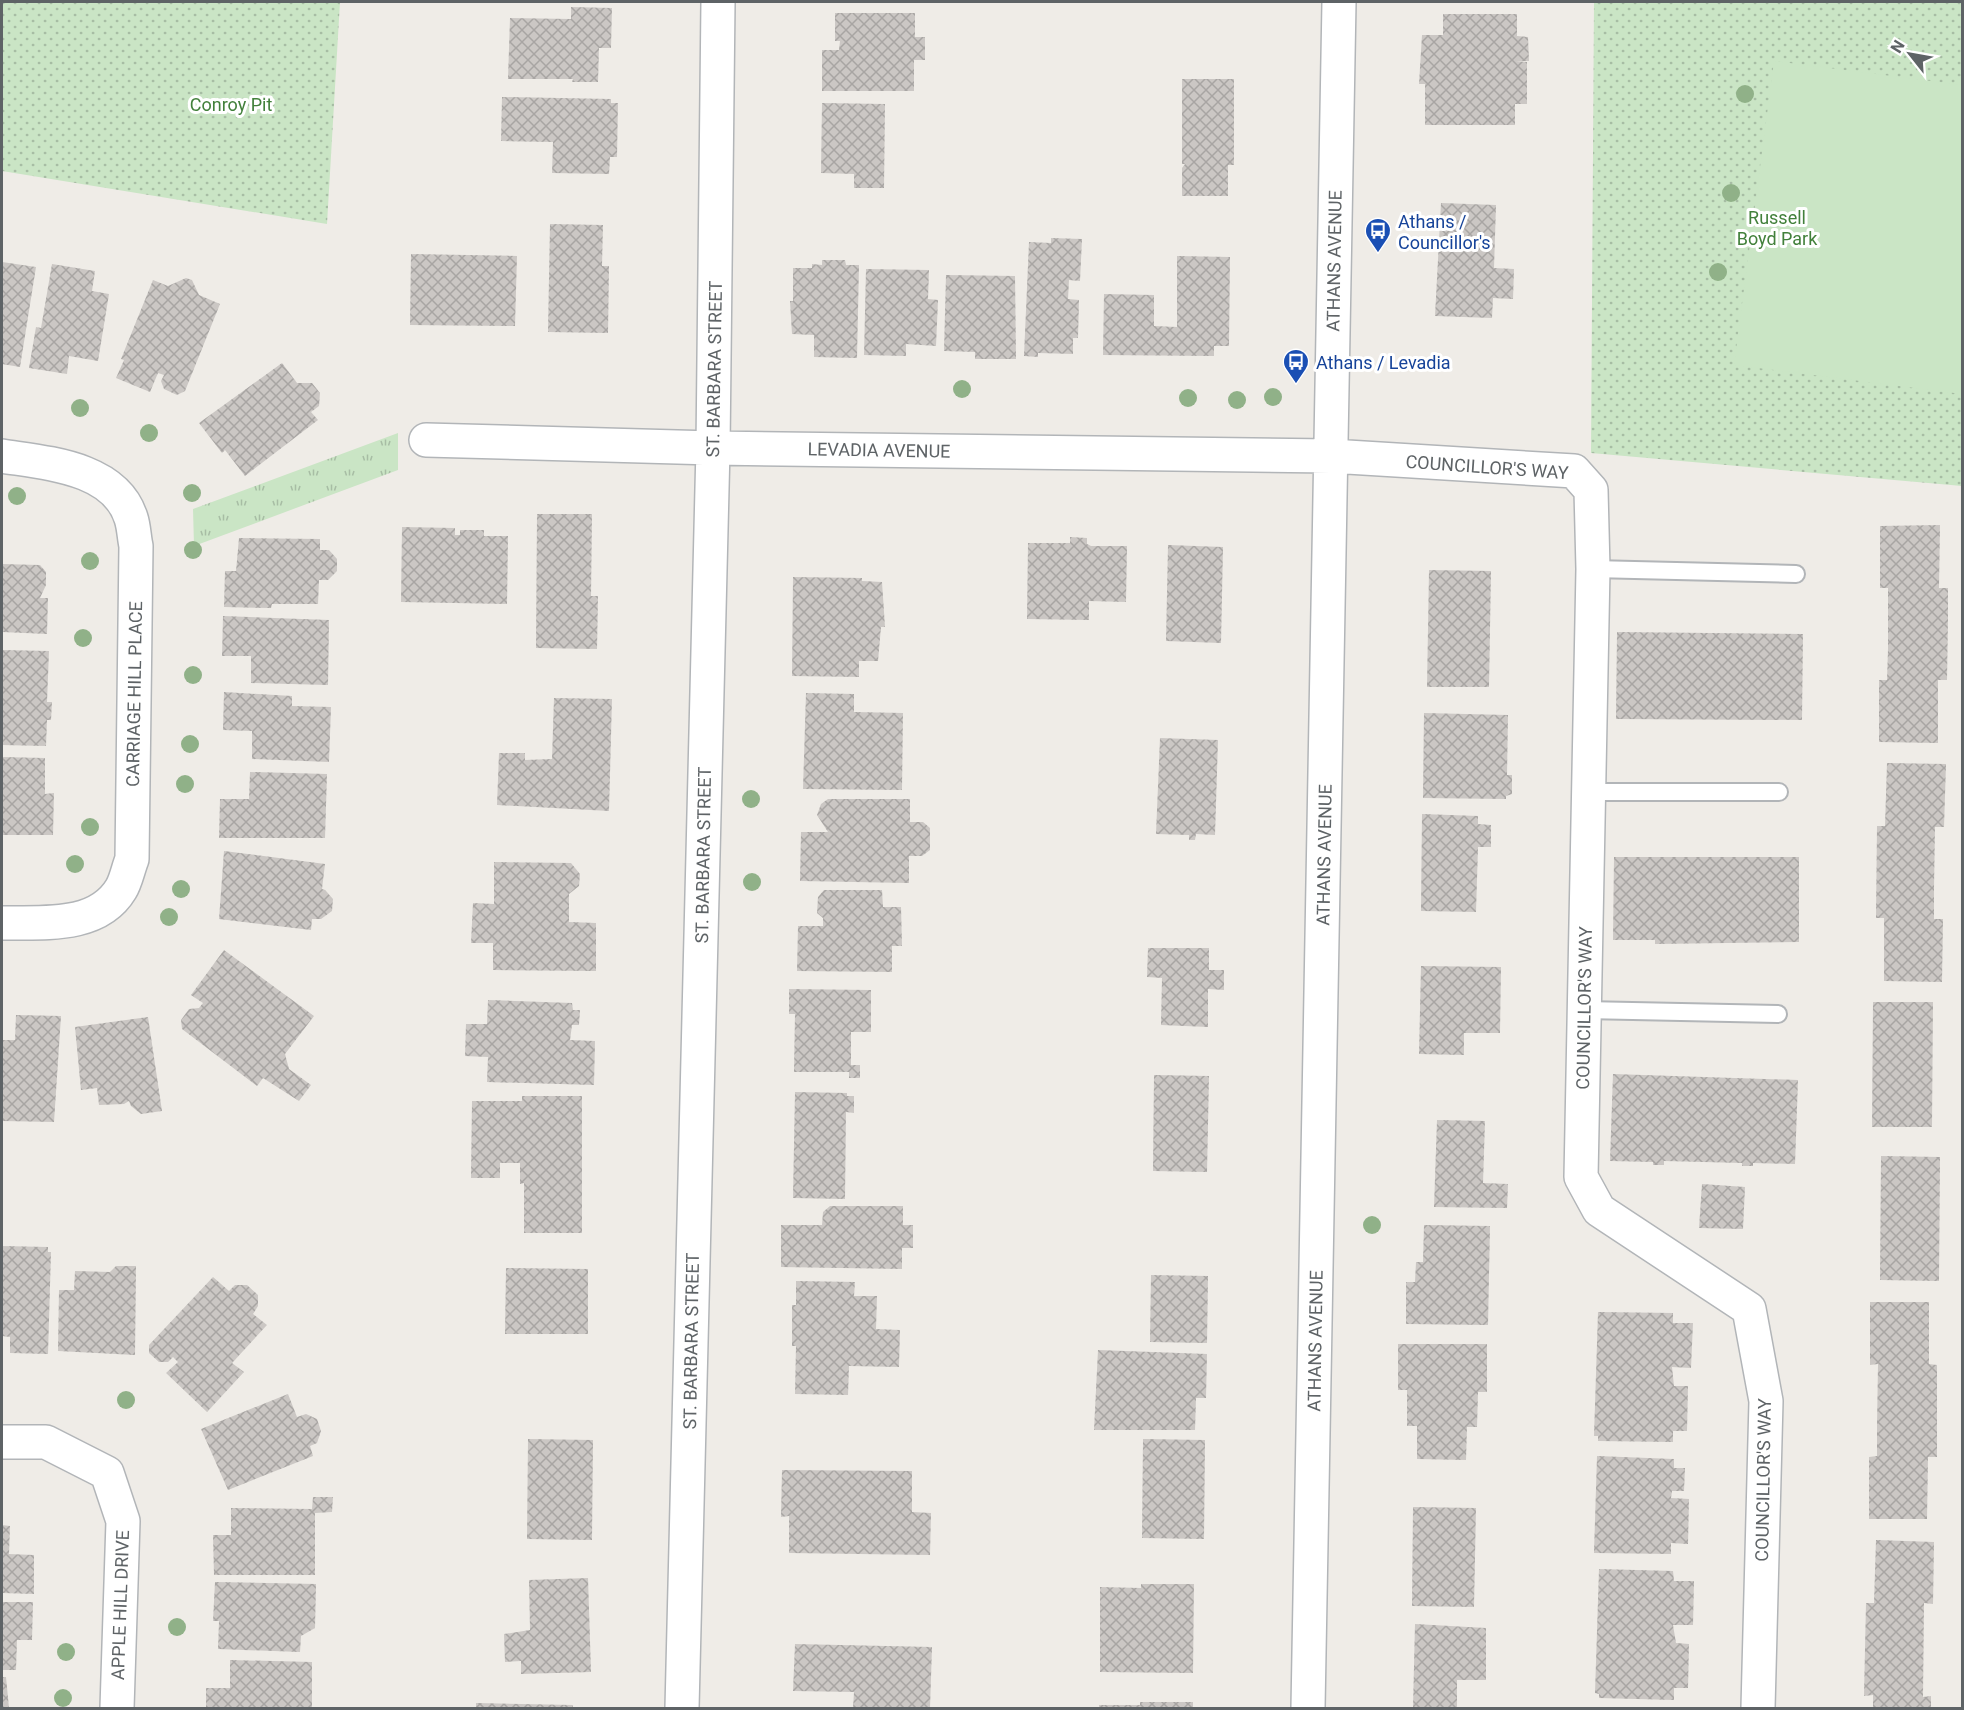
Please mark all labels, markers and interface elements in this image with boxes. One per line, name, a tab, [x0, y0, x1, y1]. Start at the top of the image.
north arrow	[1880, 24, 1940, 84]
text: N	[1887, 37, 1909, 56]
park label: Conroy Pit	[190, 94, 272, 115]
street label: ATHANS AVENUE	[1322, 190, 1346, 332]
park label: Russell Boyd Park	[1737, 207, 1818, 249]
place label: Athans / Councillor's	[1398, 211, 1491, 253]
bus stop icon: Athans / Councillor's	[1363, 216, 1393, 254]
street label: ST. BARBARA STREET	[702, 280, 726, 458]
bus stop icon: Athans / Levadia	[1281, 347, 1311, 385]
place label: Athans / Levadia	[1316, 352, 1451, 373]
street label: LEVADIA AVENUE	[807, 438, 951, 462]
street label: COUNCILLOR'S WAY	[1405, 451, 1569, 483]
street label: CARRIAGE HILL PLACE	[122, 601, 146, 787]
street label: ST. BARBARA STREET	[691, 766, 715, 944]
street label: ATHANS AVENUE	[1312, 784, 1336, 926]
street label: COUNCILLOR'S WAY	[1572, 926, 1596, 1090]
street label: ST. BARBARA STREET	[679, 1252, 703, 1430]
street label: ATHANS AVENUE	[1303, 1270, 1327, 1412]
street label: COUNCILLOR'S WAY	[1751, 1398, 1775, 1562]
street label: APPLE HILL DRIVE	[107, 1530, 133, 1680]

